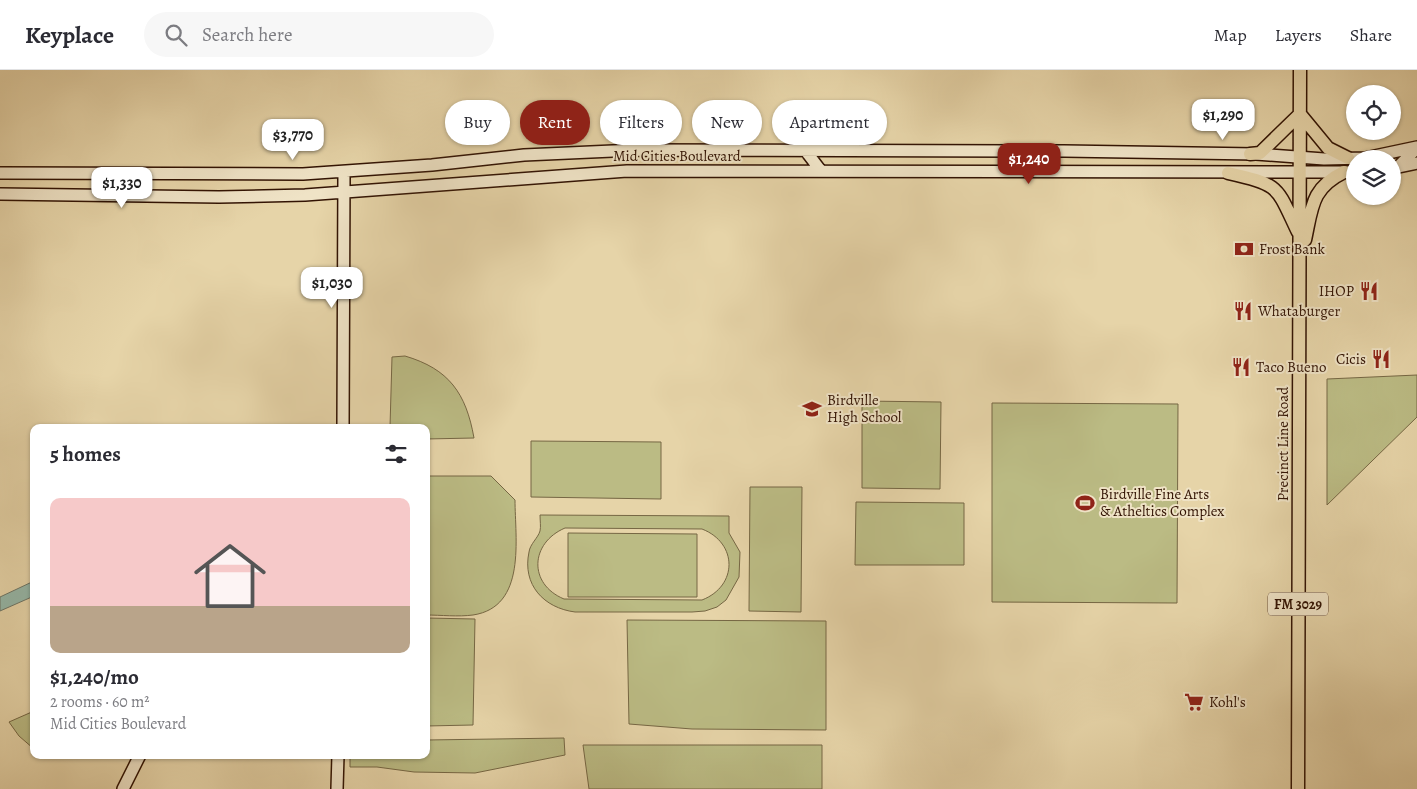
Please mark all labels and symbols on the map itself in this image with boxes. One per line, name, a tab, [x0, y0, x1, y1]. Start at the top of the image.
pin: $1,290	[1182, 98, 1264, 141]
pin: $3,770	[252, 118, 334, 161]
pin: $1,240	[988, 142, 1070, 185]
street label: Mid Cities Boulevard	[613, 146, 742, 166]
pin: $1,330	[81, 166, 163, 209]
bank icon: Frost Bank	[1233, 238, 1255, 260]
place label: Frost Bank	[1259, 239, 1326, 259]
pin: $1,030	[291, 266, 373, 309]
restaurant icon: IHOP	[1358, 280, 1380, 302]
place label: IHOP	[1319, 281, 1354, 301]
restaurant icon: Whataburger	[1232, 300, 1254, 322]
place label: Whataburger	[1257, 301, 1340, 321]
restaurant icon: Cicis	[1370, 348, 1392, 370]
place label: Cicis	[1336, 349, 1366, 369]
restaurant icon: Taco Bueno	[1230, 356, 1252, 378]
place label: Taco Bueno	[1256, 357, 1327, 377]
street label: Precinct Line Road	[1273, 386, 1293, 501]
place label: Birdville High School	[827, 390, 902, 427]
school or university icon: Birdville High School	[801, 398, 823, 420]
place label: Birdville Fine Arts & Atheltics Complex	[1100, 484, 1224, 521]
sports icon: Birdville Fine Arts & Atheltics Complex	[1074, 492, 1096, 514]
road number: FM 3029	[1268, 592, 1328, 616]
supermarket icon: Kohl's	[1183, 691, 1205, 713]
place label: Kohl's	[1209, 692, 1246, 712]

